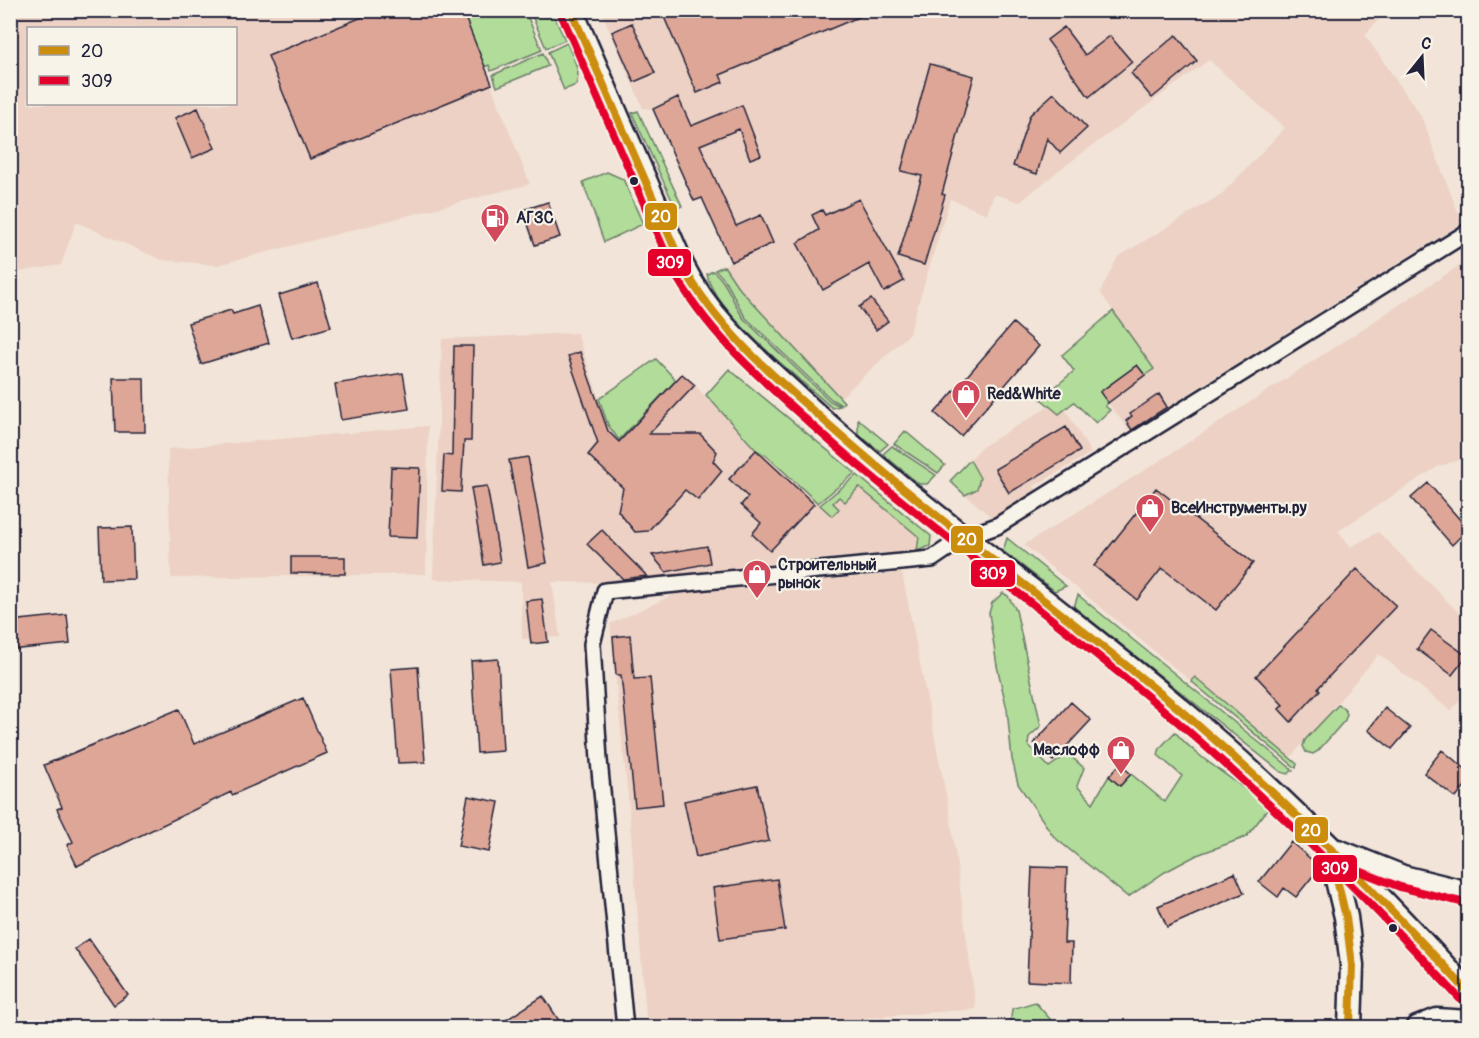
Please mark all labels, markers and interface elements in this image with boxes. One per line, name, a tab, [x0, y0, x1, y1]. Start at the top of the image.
legend	[27, 27, 237, 105]
north arrow	[1392, 27, 1452, 87]
text: С	[1419, 33, 1434, 55]
text: 20	[81, 40, 103, 63]
text: 309	[81, 70, 113, 93]
unlabelled marker	[628, 175, 640, 187]
fuel station icon: АГЗС	[479, 202, 511, 244]
line badge: 20	[644, 202, 678, 231]
text: 20	[651, 207, 671, 227]
place label: АГЗС	[516, 208, 554, 228]
line badge: 309	[647, 248, 692, 277]
text: 309	[656, 253, 684, 273]
shop icon: Red&White	[950, 378, 982, 420]
place label: Red&White	[987, 384, 1062, 404]
shop icon: ВсеИнструменты.ру	[1134, 492, 1166, 534]
place label: ВсеИнструменты.ру	[1171, 498, 1307, 518]
line badge: 20	[950, 525, 984, 554]
text: 20	[957, 530, 977, 550]
place label: Строительный рынок	[778, 555, 877, 593]
shop icon: Строительный рынок	[741, 558, 773, 600]
line badge: 309	[970, 559, 1016, 588]
text: 309	[979, 564, 1007, 584]
shop icon: Маслофф	[1105, 734, 1137, 776]
place label: Маслофф	[1033, 740, 1100, 760]
line badge: 20	[1294, 816, 1329, 844]
text: 20	[1301, 821, 1321, 841]
line badge: 309	[1312, 854, 1358, 883]
text: 309	[1321, 859, 1349, 879]
unlabelled marker	[1387, 922, 1399, 934]

